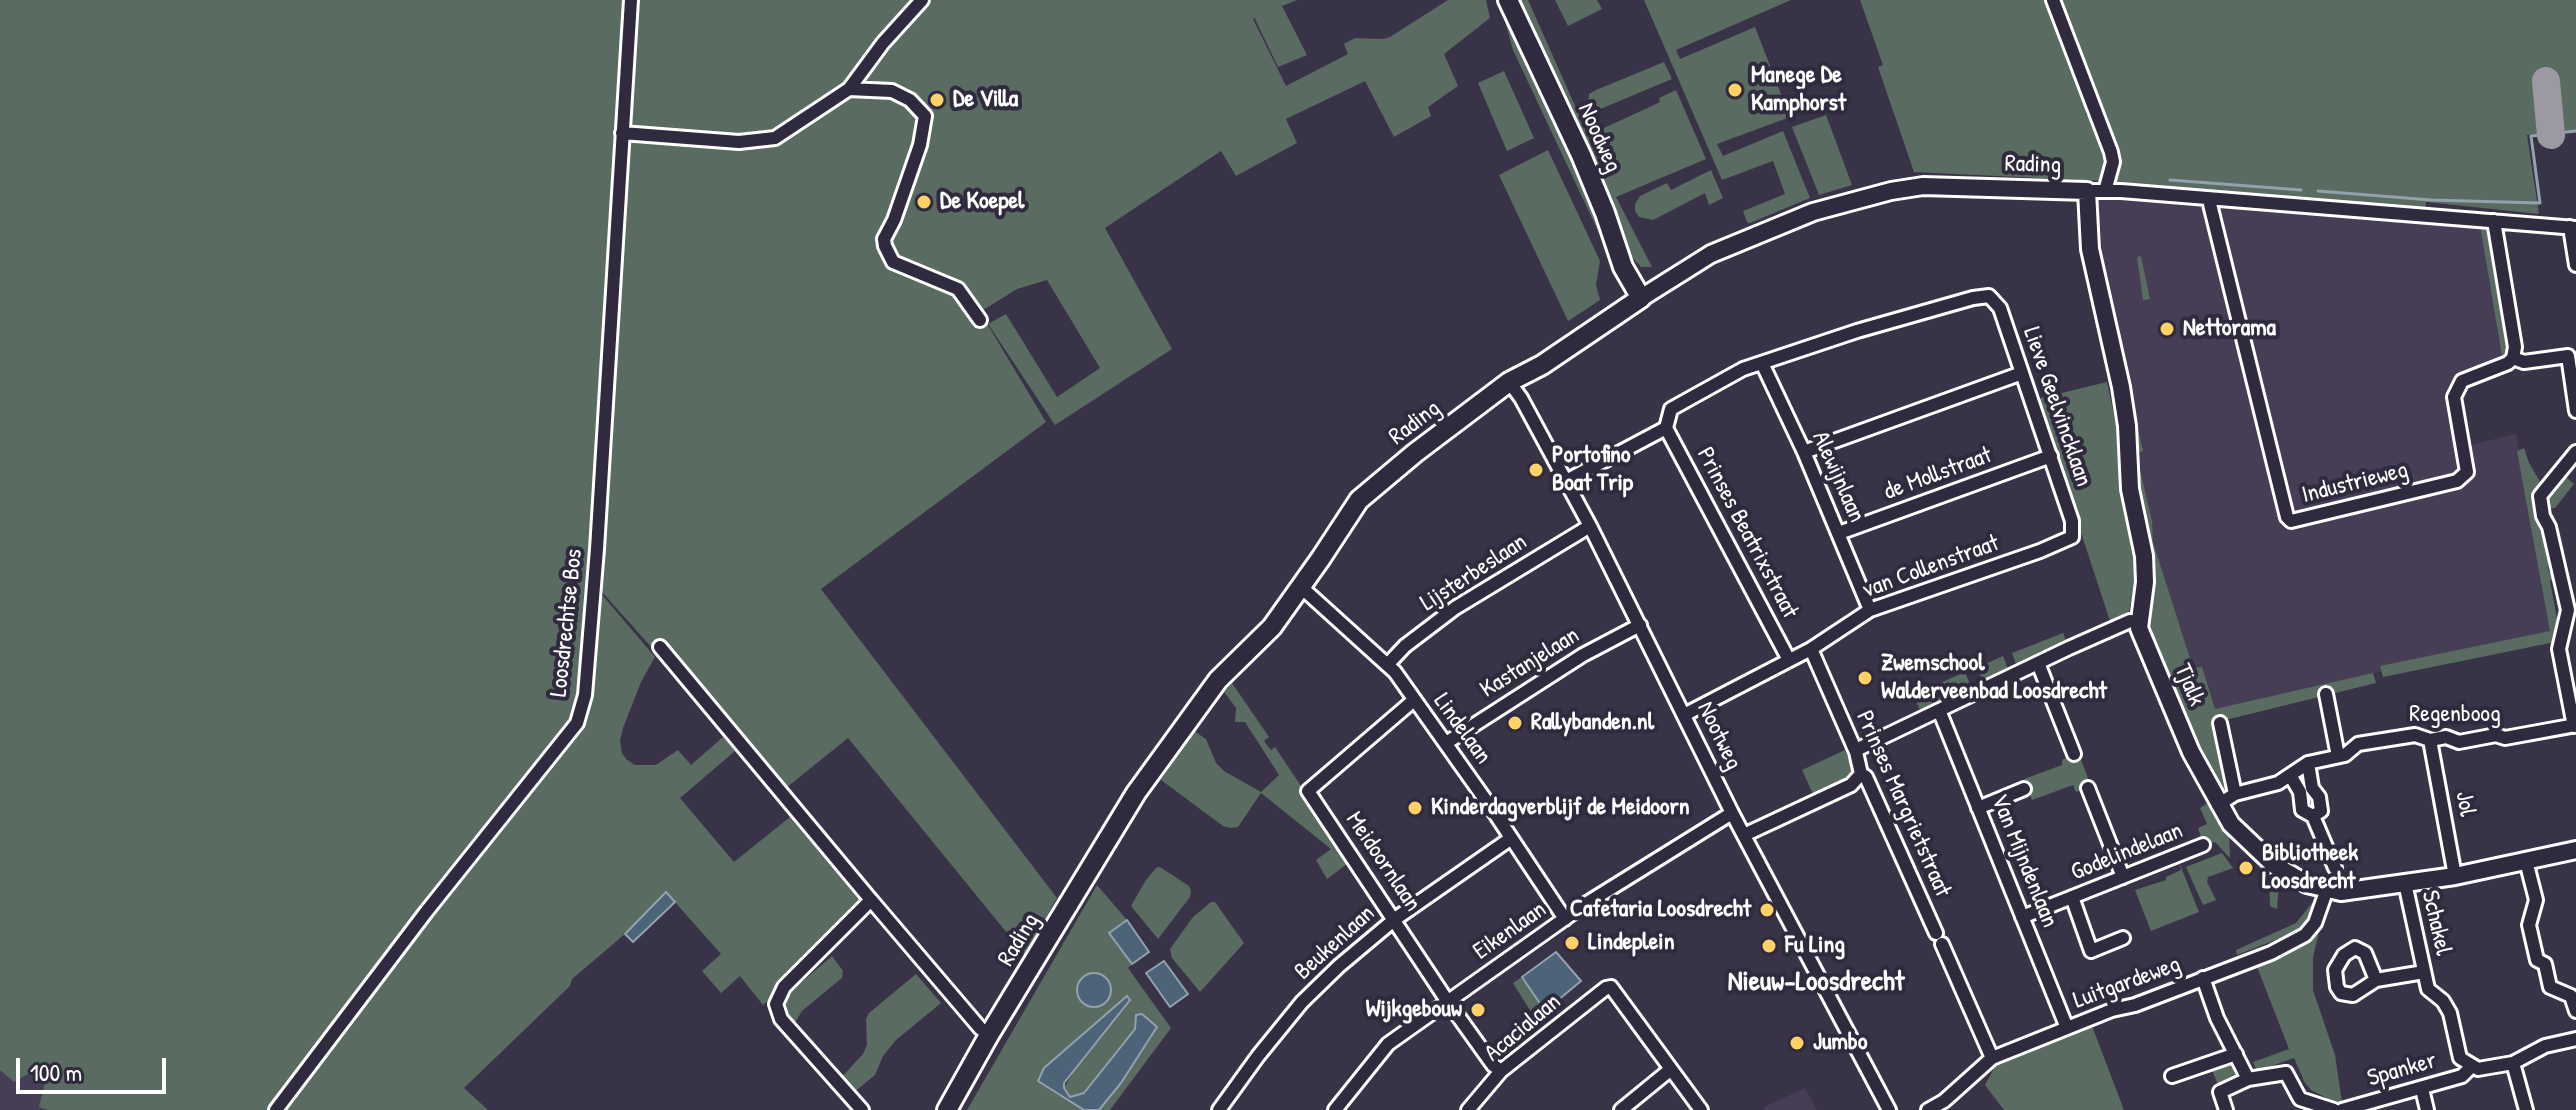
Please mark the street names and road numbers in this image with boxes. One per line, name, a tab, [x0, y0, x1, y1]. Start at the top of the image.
street label: Noodweg	[1571, 99, 1627, 177]
street label: Rading	[2004, 150, 2062, 180]
street label: Lieve Geelvincklaan	[2016, 324, 2098, 490]
street label: Rading	[1384, 394, 1446, 452]
street label: Alewijnlaan	[1805, 427, 1871, 527]
street label: de Mollstraat	[1880, 441, 1996, 507]
street label: Prinses Beatrixstraat	[1690, 443, 1804, 623]
street label: Industrieweg	[2299, 456, 2411, 510]
street label: Lijsterbeslaan	[1415, 528, 1533, 618]
street label: van Collenstraat	[1859, 529, 2003, 605]
street label: Loosdrechtse Bos	[545, 548, 589, 698]
street label: Kastanjelaan	[1475, 621, 1585, 705]
street label: Tjalk	[2167, 660, 2211, 710]
street label: Lindelaan	[1427, 688, 1497, 770]
street label: Nootweg	[1690, 697, 1748, 775]
street label: Regenboog	[2409, 701, 2501, 729]
street label: Prinses Margrietstraat	[1849, 707, 1957, 901]
street label: Jol	[2449, 789, 2481, 819]
street label: Van Mijndenlaan	[1984, 790, 2064, 932]
street label: Meidoornlaan	[1339, 807, 1427, 917]
street label: Godelindelaan	[2067, 817, 2187, 887]
street label: Schakel	[2415, 888, 2457, 958]
street label: Eikenlaan	[1468, 896, 1552, 966]
street label: Beukenlaan	[1289, 900, 1381, 986]
street label: Rading	[992, 908, 1046, 972]
street label: Luitgardeweg	[2070, 950, 2184, 1016]
street label: Acacialaan	[1479, 988, 1567, 1068]
street label: Spanker	[2364, 1046, 2440, 1094]

